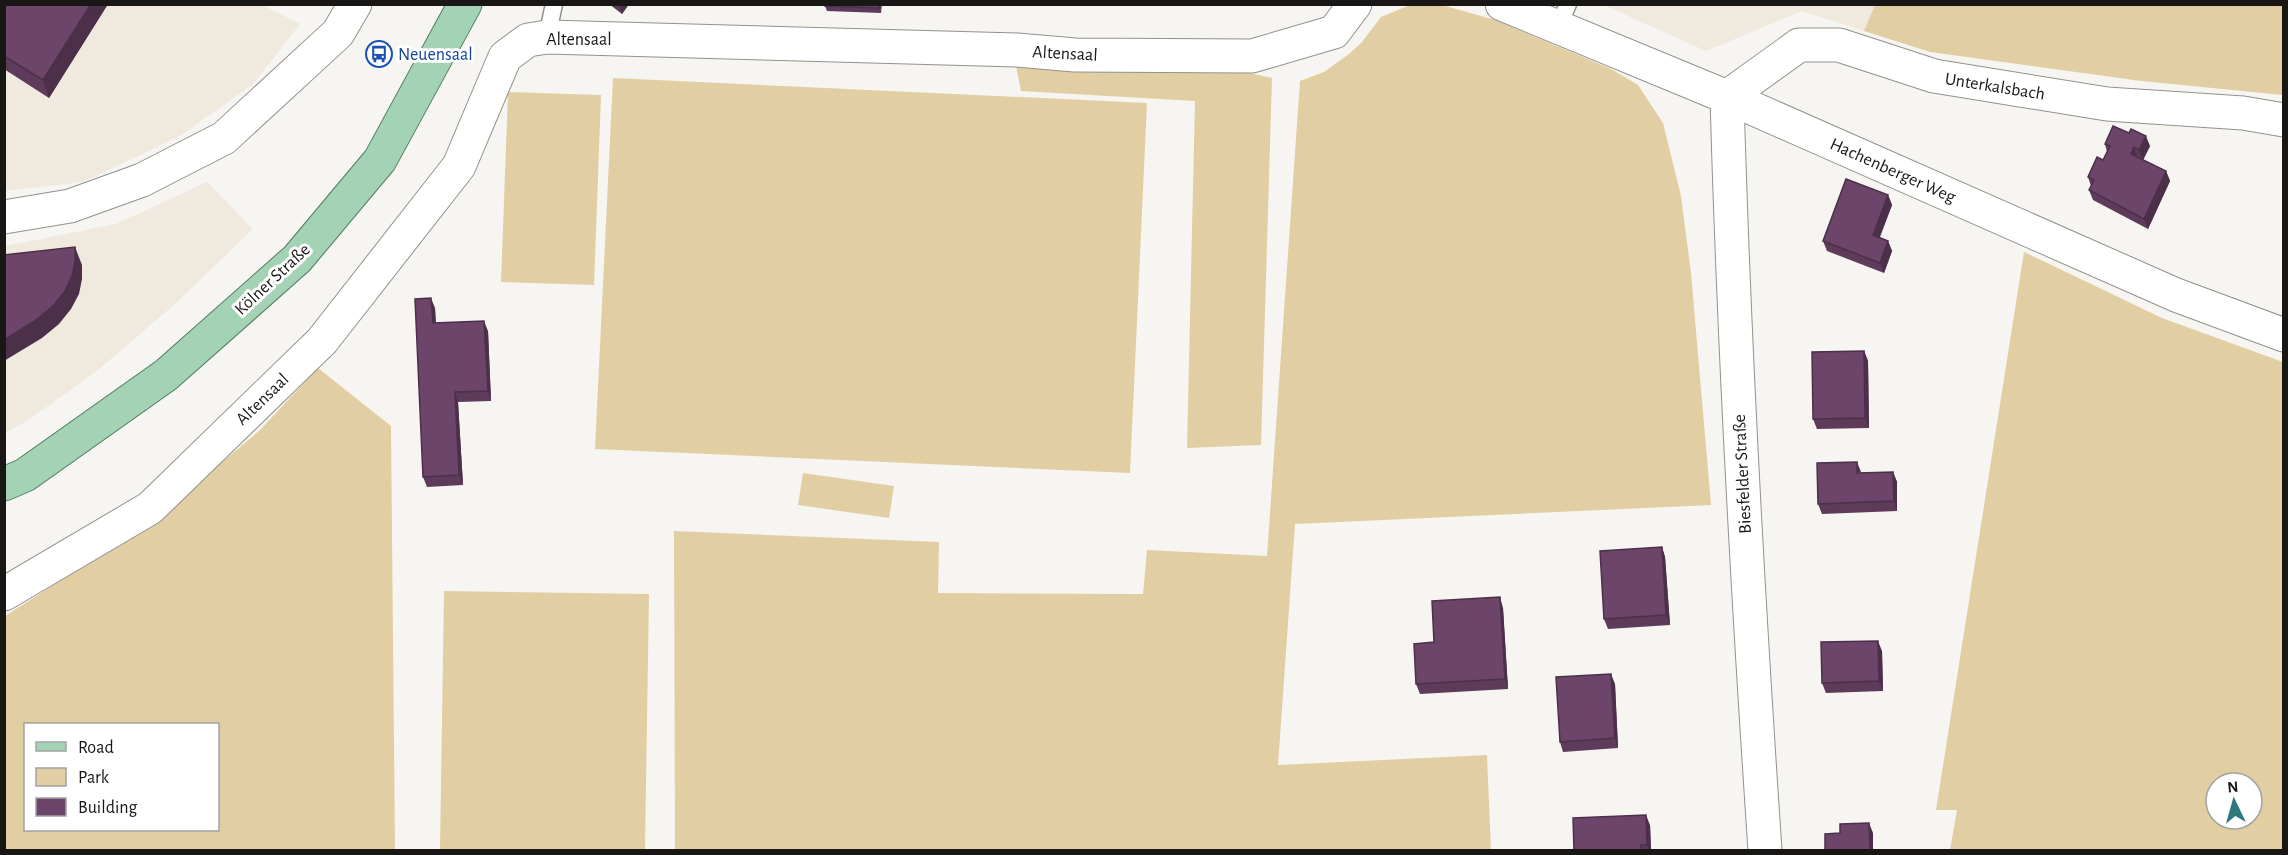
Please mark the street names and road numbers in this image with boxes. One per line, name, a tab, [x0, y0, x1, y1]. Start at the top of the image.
street label: Altensaal	[546, 31, 612, 49]
street label: Altensaal	[1032, 43, 1098, 65]
street label: Unterkalsbach	[1944, 70, 2046, 104]
street label: Hachenberger Weg	[1827, 135, 1958, 207]
street label: Kölner Straße	[232, 241, 314, 319]
street label: Altensaal	[233, 370, 293, 429]
street label: Biesfelder Straße	[1731, 414, 1755, 534]

